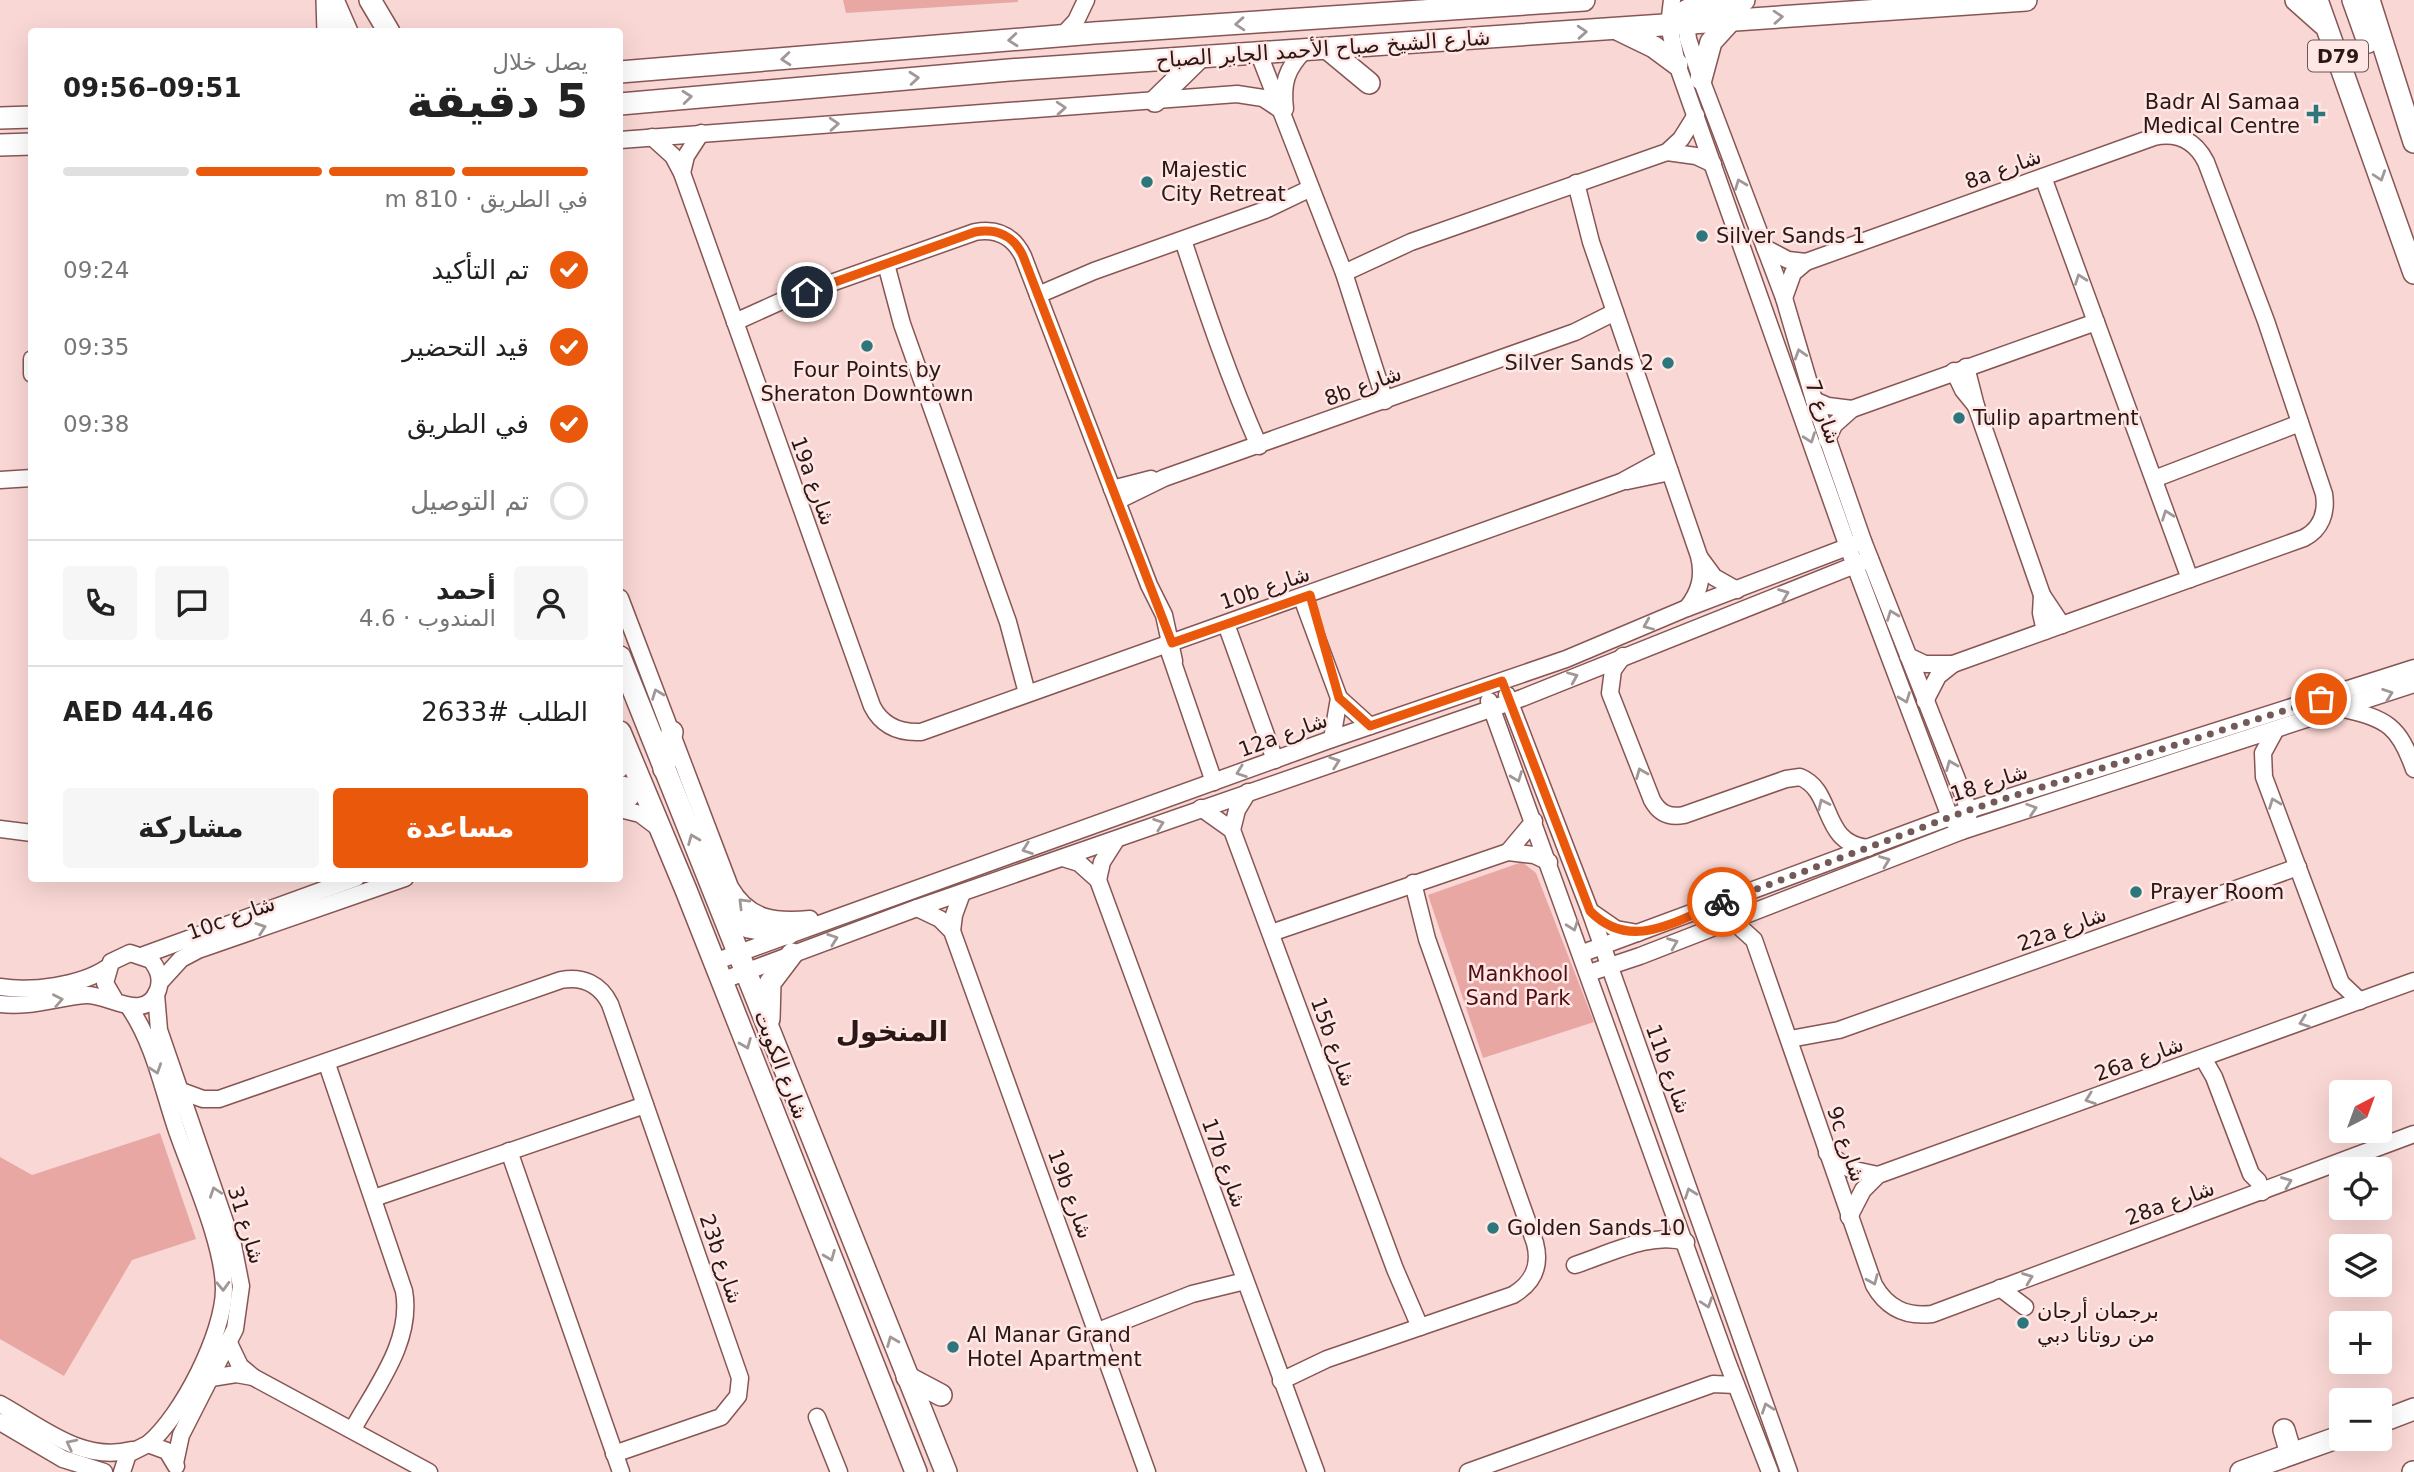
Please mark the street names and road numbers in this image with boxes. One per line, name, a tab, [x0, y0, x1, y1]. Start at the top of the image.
street label: شارع الشيخ صباح الأحمد الجابر الصباح	[1155, 24, 1491, 73]
road number: D79	[2308, 40, 2368, 72]
street label: 8a شارع	[1962, 144, 2044, 194]
street label: 8b شارع	[1321, 361, 1405, 411]
street label: شارع 7	[1800, 377, 1846, 447]
street label: 19a شارع	[786, 433, 840, 529]
street label: 10b شارع	[1217, 561, 1313, 615]
street label: 12a شارع	[1235, 708, 1331, 762]
street label: شارع 18	[1947, 759, 2031, 807]
street label: 10c شارع	[184, 891, 278, 945]
street label: 22a شارع	[2014, 902, 2110, 956]
street label: 15b شارع	[1306, 994, 1360, 1090]
street label: شارع الكويت	[749, 1007, 813, 1123]
street label: 11b شارع	[1641, 1021, 1695, 1117]
street label: 26a شارع	[2091, 1032, 2187, 1086]
street label: 9c شارع	[1822, 1103, 1870, 1185]
street label: 17b شارع	[1197, 1115, 1251, 1211]
street label: 19b شارع	[1043, 1146, 1097, 1242]
street label: 28a شارع	[2122, 1176, 2218, 1230]
street label: شارع 31	[223, 1183, 269, 1267]
street label: 23b شارع	[694, 1211, 748, 1307]

